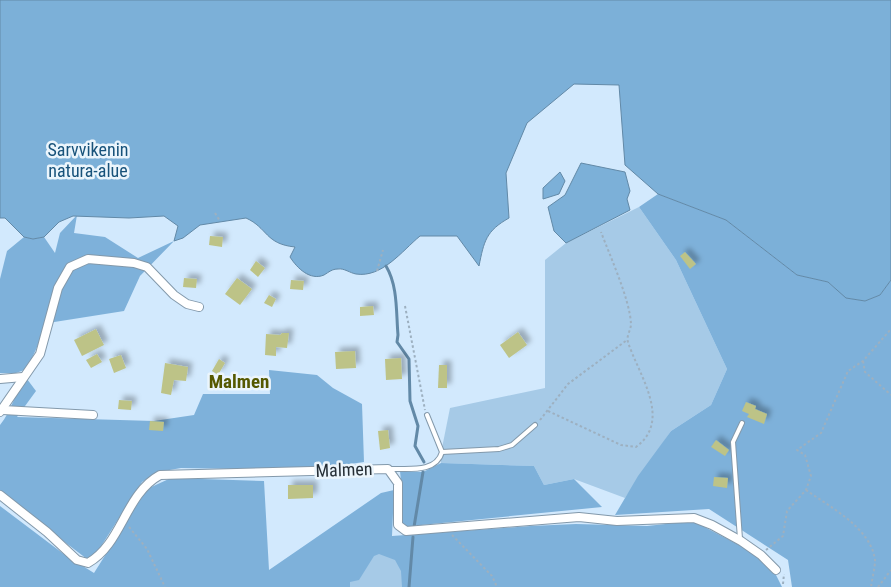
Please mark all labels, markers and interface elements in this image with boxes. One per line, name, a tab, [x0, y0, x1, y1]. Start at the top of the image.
park label: Sarvvikenin natura-alue	[47, 139, 129, 181]
district label: Malmen	[209, 370, 269, 393]
street label: Malmen	[315, 458, 373, 481]

